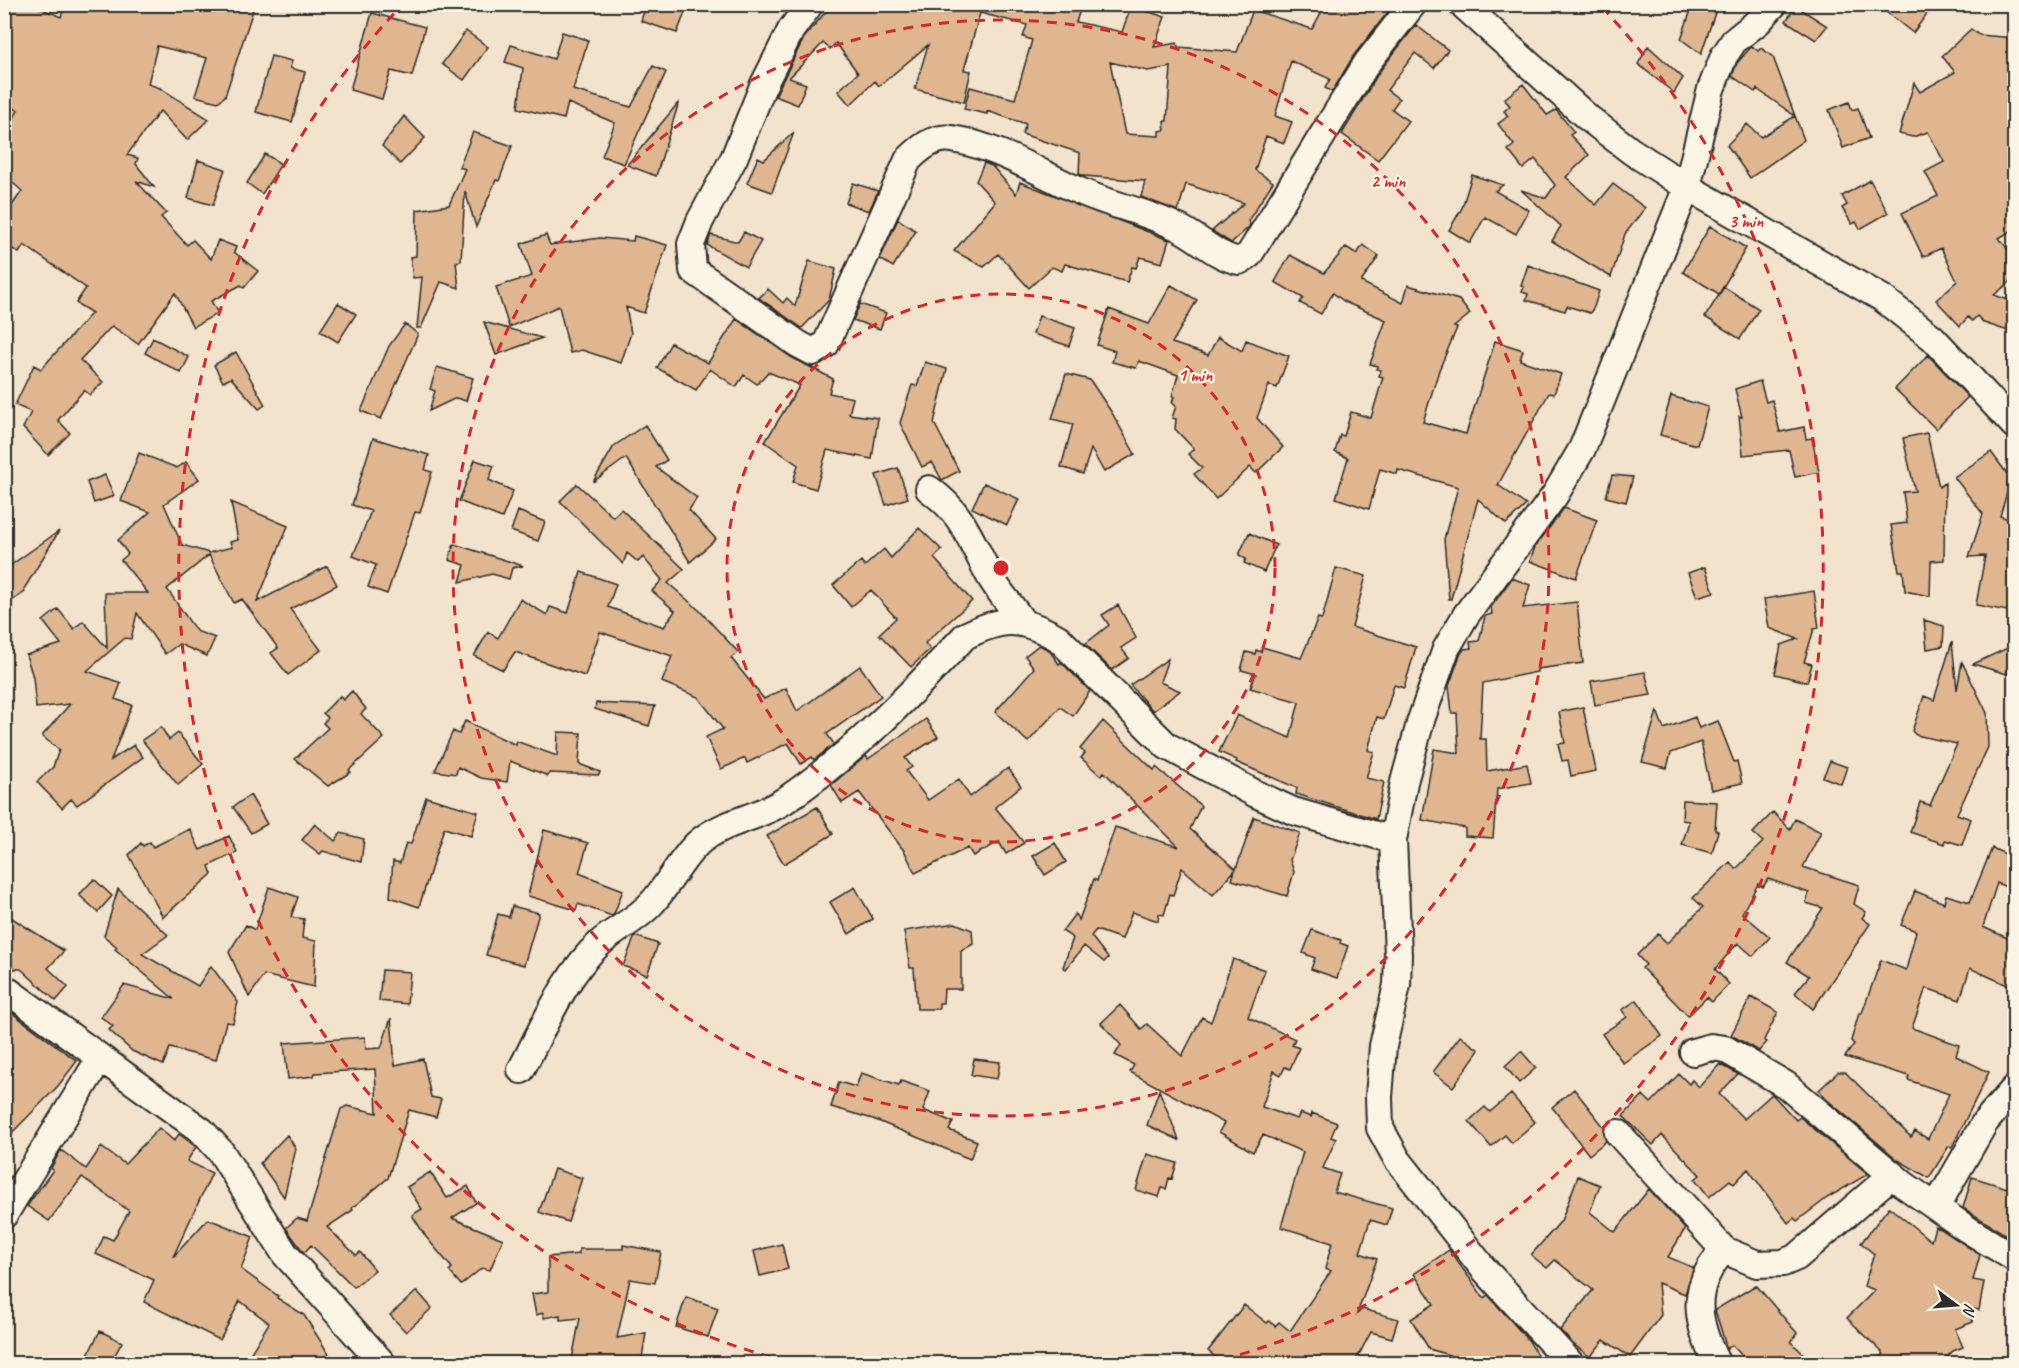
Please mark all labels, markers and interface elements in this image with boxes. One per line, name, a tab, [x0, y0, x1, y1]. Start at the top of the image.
text: 2 min	[1371, 170, 1406, 192]
text: 3 min	[1729, 210, 1764, 232]
text: 1 min	[1178, 364, 1213, 386]
centre of rings	[991, 558, 1011, 578]
north arrow	[1926, 1275, 1986, 1335]
text: N	[1958, 1301, 1980, 1319]

